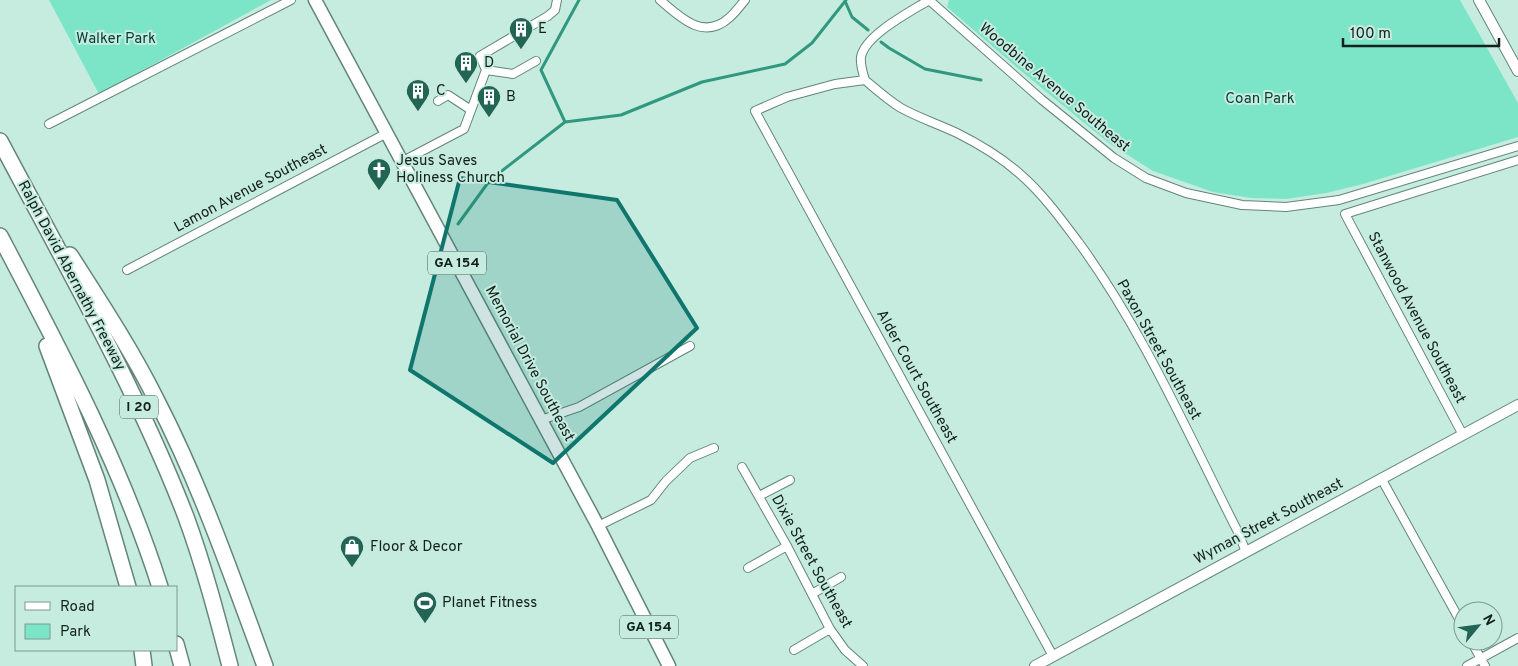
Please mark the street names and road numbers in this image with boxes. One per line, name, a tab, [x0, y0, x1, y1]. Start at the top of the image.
street label: Woodbine Avenue Southeast	[975, 19, 1133, 157]
street label: Lamon Avenue Southeast	[171, 141, 331, 237]
street label: Ralph David Abernathy Freeway	[13, 178, 129, 374]
street label: Stanwood Avenue Southeast	[1363, 229, 1469, 407]
road number: GA 154	[428, 252, 486, 274]
street label: Paxon Street Southeast	[1111, 276, 1205, 424]
street label: Memorial Drive Southeast	[480, 283, 578, 445]
street label: Alder Court Southeast	[871, 307, 961, 447]
road number: I 20	[120, 396, 158, 418]
street label: Wyman Street Southeast	[1191, 475, 1347, 569]
street label: Dixie Street Southeast	[766, 492, 856, 632]
road number: GA 154	[620, 616, 678, 638]

